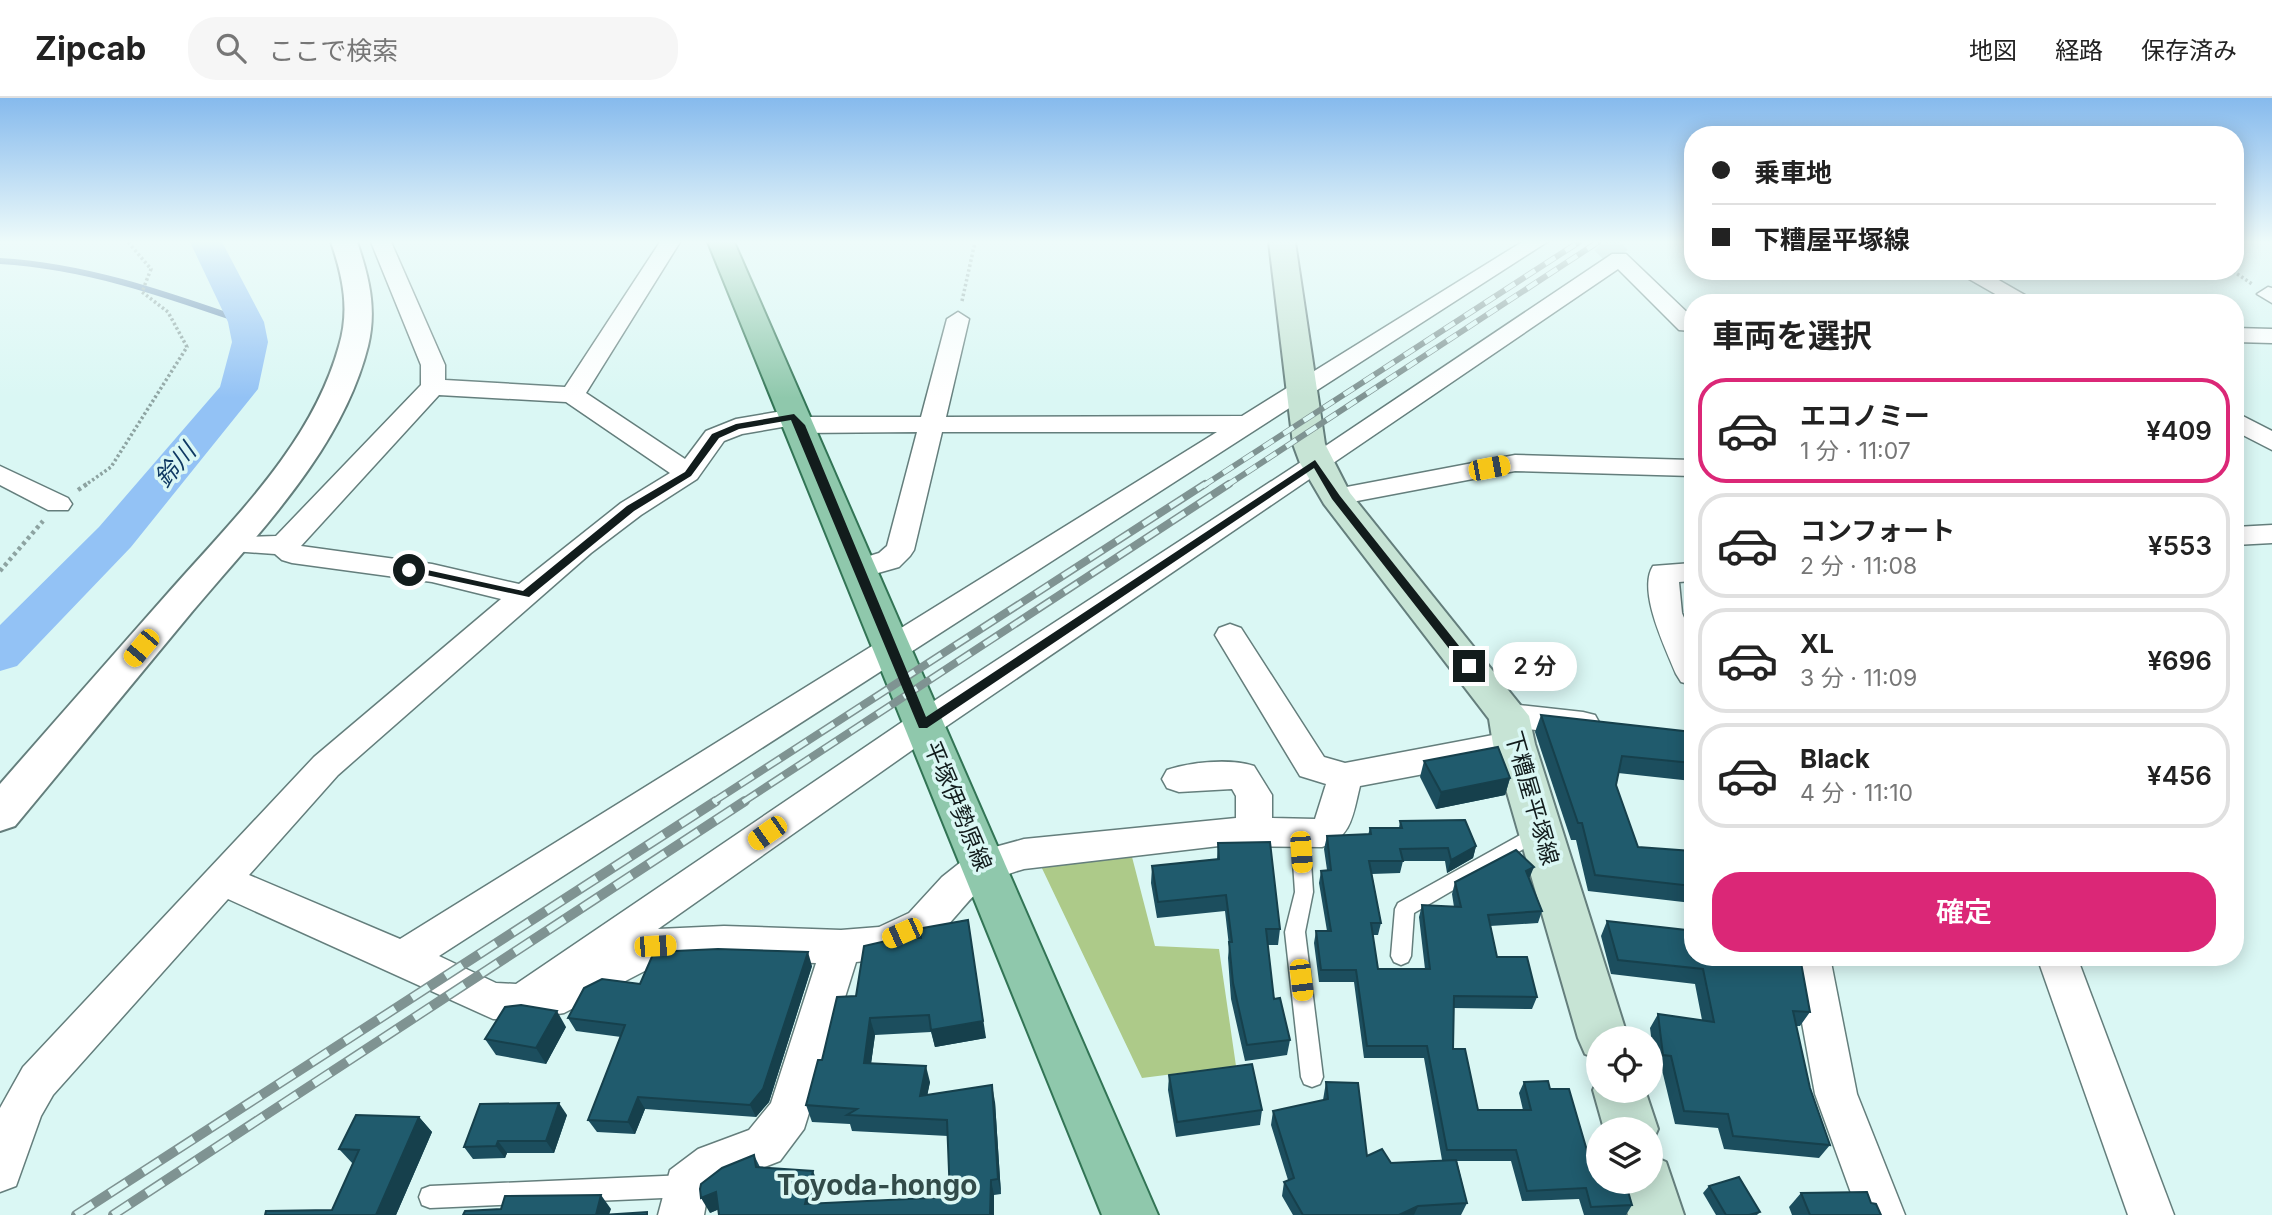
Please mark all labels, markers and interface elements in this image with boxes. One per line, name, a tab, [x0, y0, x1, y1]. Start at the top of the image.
search box	[188, 17, 678, 80]
text: Zipcab	[35, 28, 146, 68]
icon: search	[212, 29, 250, 67]
text: ここで検索	[268, 35, 398, 66]
text: 地図	[1969, 36, 2017, 65]
text: 経路	[2055, 36, 2103, 65]
text: 保存済み	[2141, 36, 2237, 65]
text: 乗車地	[1754, 157, 1832, 188]
text: 下糟屋平塚線	[1754, 224, 1910, 255]
text: 車両を選択	[1712, 316, 1872, 355]
icon: car	[1716, 399, 1779, 462]
text: エコノミー	[1800, 400, 1930, 431]
text: ¥409	[2146, 415, 2212, 446]
water label: 鈴川	[148, 435, 203, 493]
text: 1 分 · 11:07	[1800, 437, 1911, 465]
car	[1467, 454, 1512, 482]
icon: car	[1716, 514, 1779, 577]
text: コンフォート	[1800, 515, 1955, 546]
text: ¥553	[2148, 530, 2212, 561]
text: 2 分 · 11:08	[1800, 552, 1917, 580]
route start	[393, 554, 425, 586]
car	[120, 625, 163, 671]
text: XL	[1800, 628, 1834, 659]
icon: car	[1716, 629, 1779, 692]
callout: 2 分	[1494, 642, 1578, 690]
text: ¥696	[2147, 645, 2212, 676]
route end	[1453, 650, 1485, 682]
text: 2 分	[1513, 652, 1557, 680]
text: 3 分 · 11:09	[1800, 664, 1917, 692]
street label: 下糟屋平塚線	[1500, 728, 1564, 868]
street label: 平塚伊勢原線	[918, 737, 998, 875]
text: Black	[1800, 743, 1870, 774]
icon: car	[1716, 744, 1779, 807]
text: ¥456	[2147, 760, 2212, 791]
text: 4 分 · 11:10	[1800, 779, 1913, 807]
car	[744, 812, 791, 854]
car	[1290, 830, 1313, 874]
button: 確定	[1712, 872, 2216, 952]
car	[879, 915, 926, 951]
car	[634, 934, 677, 958]
car	[1289, 958, 1314, 1002]
map controls	[1586, 1026, 1663, 1194]
button: locate	[1586, 1026, 1663, 1103]
button: layers	[1586, 1117, 1663, 1194]
district label: Toyoda-hongo	[777, 1168, 977, 1202]

